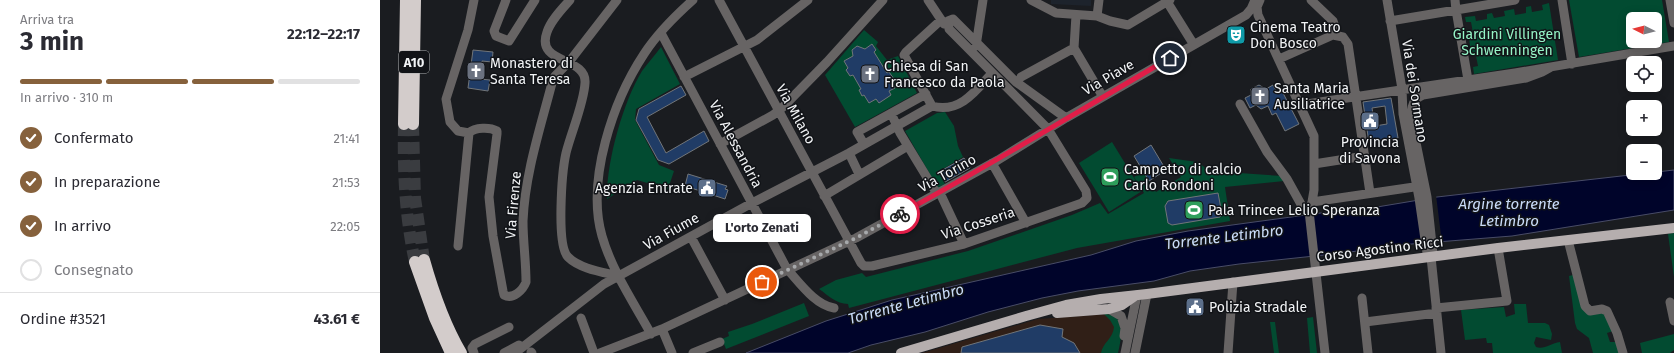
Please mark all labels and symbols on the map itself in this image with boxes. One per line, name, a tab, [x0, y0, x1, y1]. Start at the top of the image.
north arrow	[1626, 12, 1662, 48]
place label: Cinema Teatro Don Bosco	[1250, 19, 1341, 52]
theatre icon: Cinema Teatro Don Bosco	[1225, 24, 1247, 46]
park label: Giardini Villingen Schwenningen	[1453, 26, 1561, 59]
street label: Via dei Sormano	[1398, 38, 1431, 144]
pin	[1153, 41, 1187, 75]
road number: A10	[399, 51, 429, 73]
place label: Monastero di Santa Teresa	[490, 55, 573, 88]
street label: Via Piave	[1079, 56, 1137, 99]
place label: Chiesa di San Francesco da Paola	[884, 58, 1005, 91]
church icon: Monastero di Santa Teresa	[465, 60, 487, 82]
church icon: Chiesa di San Francesco da Paola	[859, 63, 881, 85]
place label: Santa Maria Ausiliatrice	[1274, 80, 1349, 113]
street label: Via Milano	[772, 81, 819, 147]
church icon: Santa Maria Ausiliatrice	[1249, 85, 1271, 107]
street label: Via Alessandria	[705, 98, 766, 191]
public building icon: Provincia di Savona	[1359, 110, 1381, 132]
place label: Provincia di Savona	[1339, 134, 1401, 167]
street label: Via Torino	[915, 151, 979, 196]
place label: Campetto di calcio Carlo Rondoni	[1124, 161, 1242, 194]
sports icon: Campetto di calcio Carlo Rondoni	[1099, 166, 1121, 188]
street label: Via Firenze	[502, 171, 525, 240]
public building icon: Agenzia Entrate	[696, 177, 718, 199]
place label: Agenzia Entrate	[595, 180, 693, 197]
courier	[880, 194, 920, 234]
water label: Argine torrente Letimbro	[1458, 195, 1560, 230]
sports icon: Pala Trincee Lelio Speranza	[1183, 199, 1205, 221]
place label: Pala Trincee Lelio Speranza	[1208, 202, 1380, 219]
street label: Via Cosseria	[939, 204, 1017, 243]
street label: Via Fiume	[640, 209, 702, 254]
callout: L'orto Zenati	[713, 214, 811, 242]
water label: Torrente Letimbro	[1164, 221, 1284, 253]
street label: Corso Agostino Ricci	[1316, 233, 1444, 266]
pin	[745, 265, 779, 299]
water label: Torrente Letimbro	[846, 280, 966, 328]
public building icon: Polizia Stradale	[1184, 296, 1206, 318]
place label: Polizia Stradale	[1209, 299, 1307, 316]

